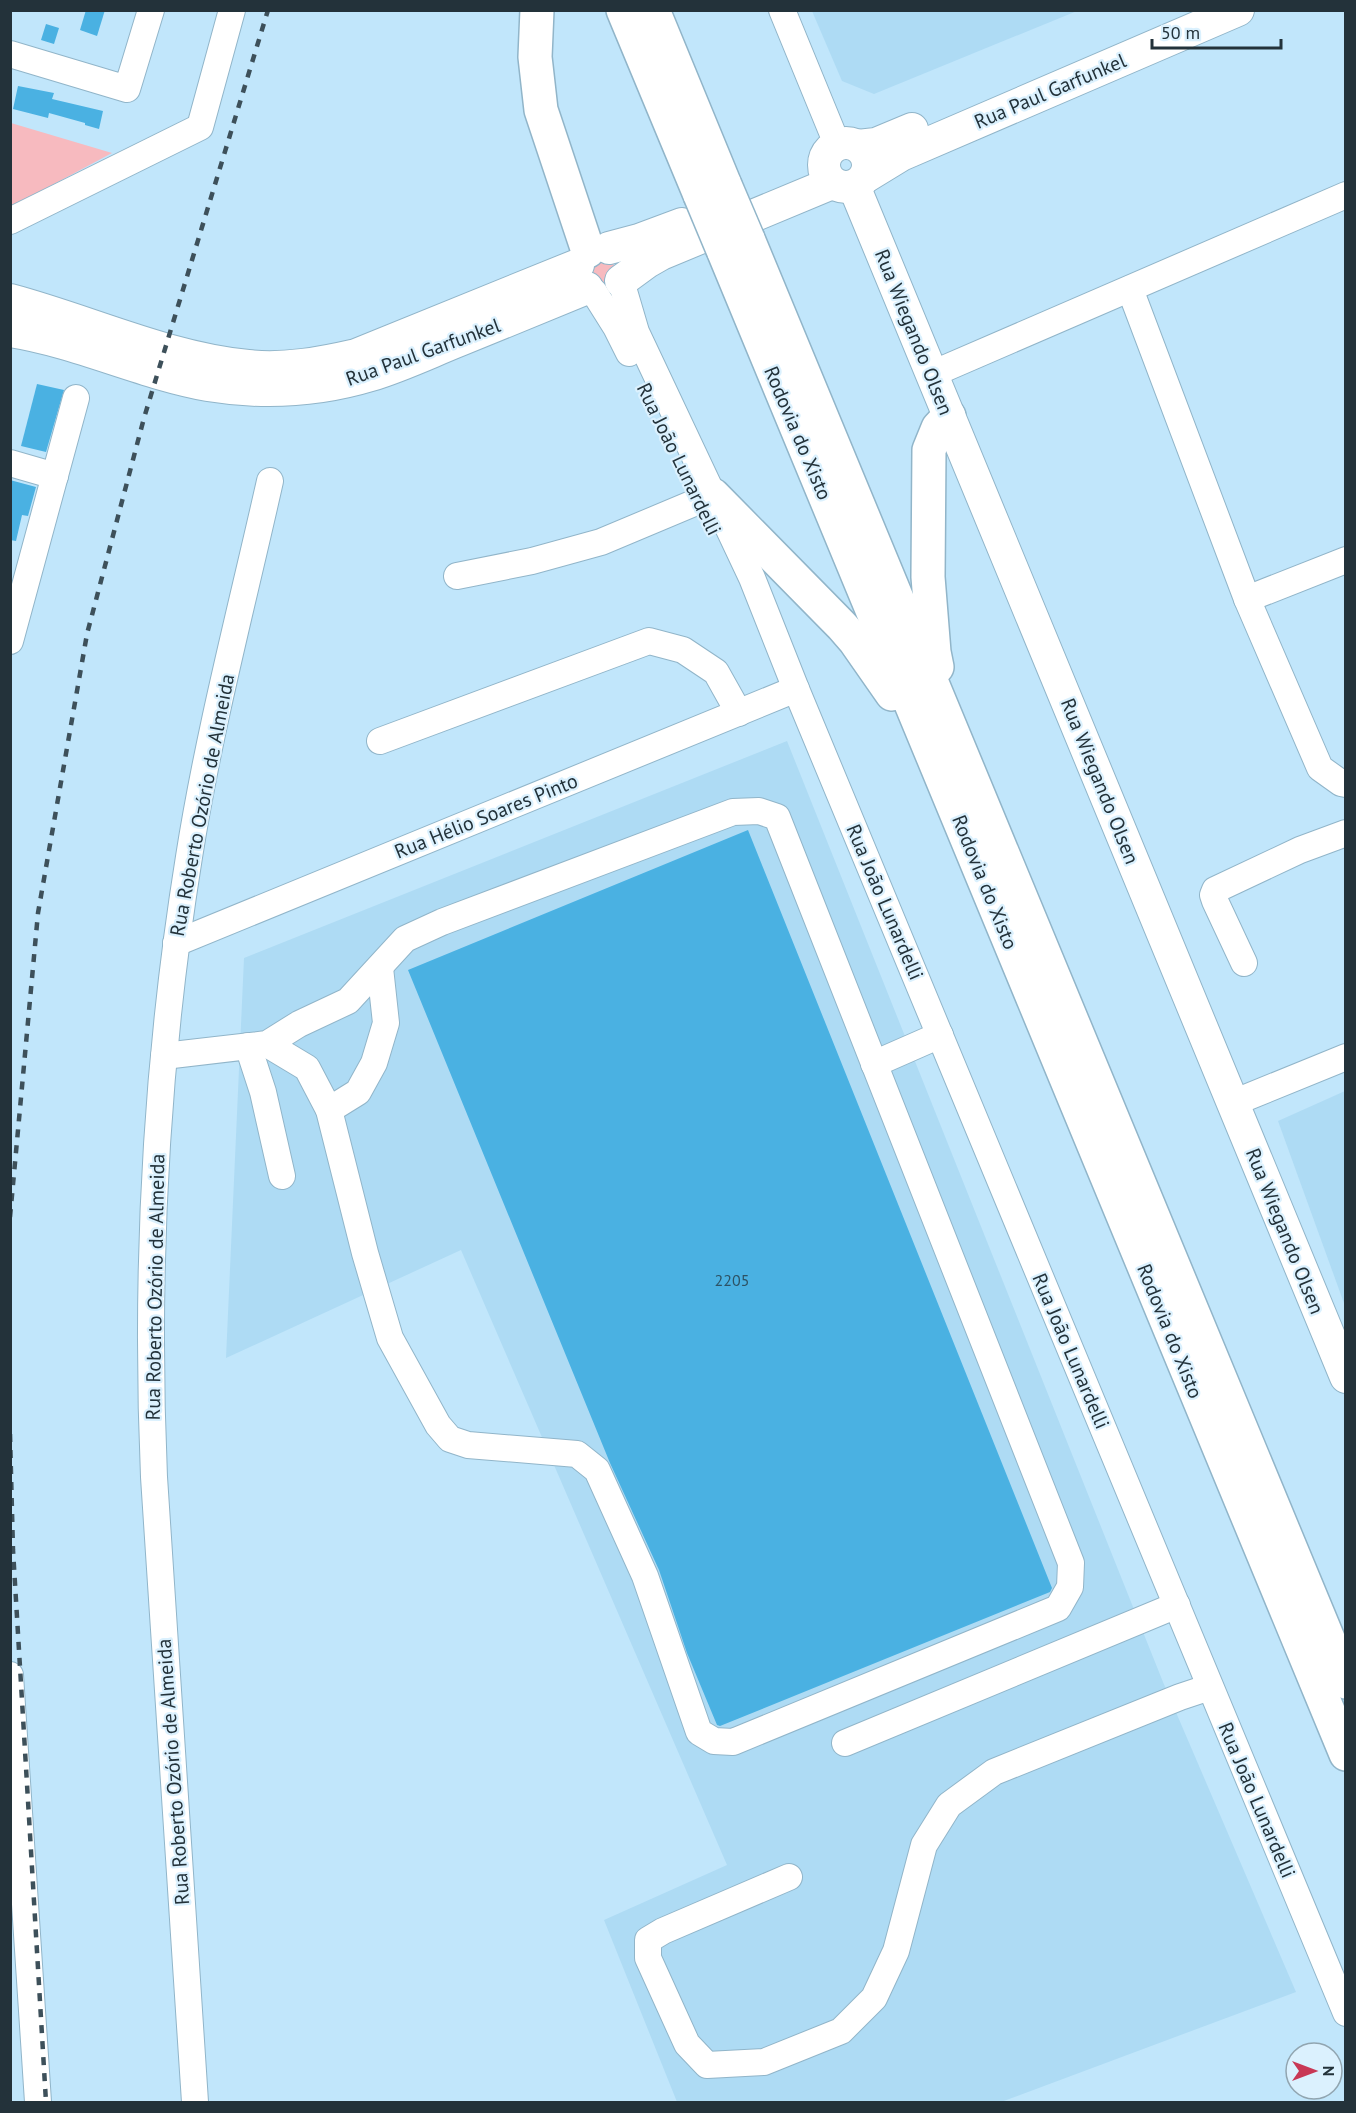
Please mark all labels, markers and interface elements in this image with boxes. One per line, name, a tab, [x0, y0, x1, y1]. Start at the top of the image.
scale bar	[1152, 12, 1281, 50]
text: 50 m	[1161, 21, 1200, 44]
street label: Rua Paul Garfunkel	[970, 47, 1130, 135]
street label: Rua Wiegando Olsen	[869, 245, 959, 419]
street label: Rua Paul Garfunkel	[342, 312, 504, 392]
street label: Rodovia do Xisto	[758, 362, 838, 504]
street label: Rua João Lunardelli	[631, 378, 727, 540]
street label: Rua Roberto Ozório de Almeida	[164, 672, 240, 938]
street label: Rua Wiegando Olsen	[1055, 694, 1145, 868]
street label: Rua Hélio Soares Pinto	[391, 767, 581, 865]
street label: Rodovia do Xisto	[946, 811, 1024, 953]
street label: Rua João Lunardelli	[840, 820, 930, 984]
street label: Rua Wiegando Olsen	[1240, 1144, 1330, 1318]
street label: Rua Roberto Ozório de Almeida	[140, 1153, 170, 1421]
street label: Rodovia do Xisto	[1131, 1260, 1209, 1402]
street label: Rua João Lunardelli	[1026, 1269, 1116, 1433]
house number: 2205	[715, 1270, 749, 1290]
street label: Rua Roberto Ozório de Almeida	[151, 1638, 195, 1906]
street label: Rua João Lunardelli	[1212, 1718, 1302, 1882]
north arrow	[1284, 2041, 1344, 2101]
text: N	[1319, 2066, 1339, 2076]

